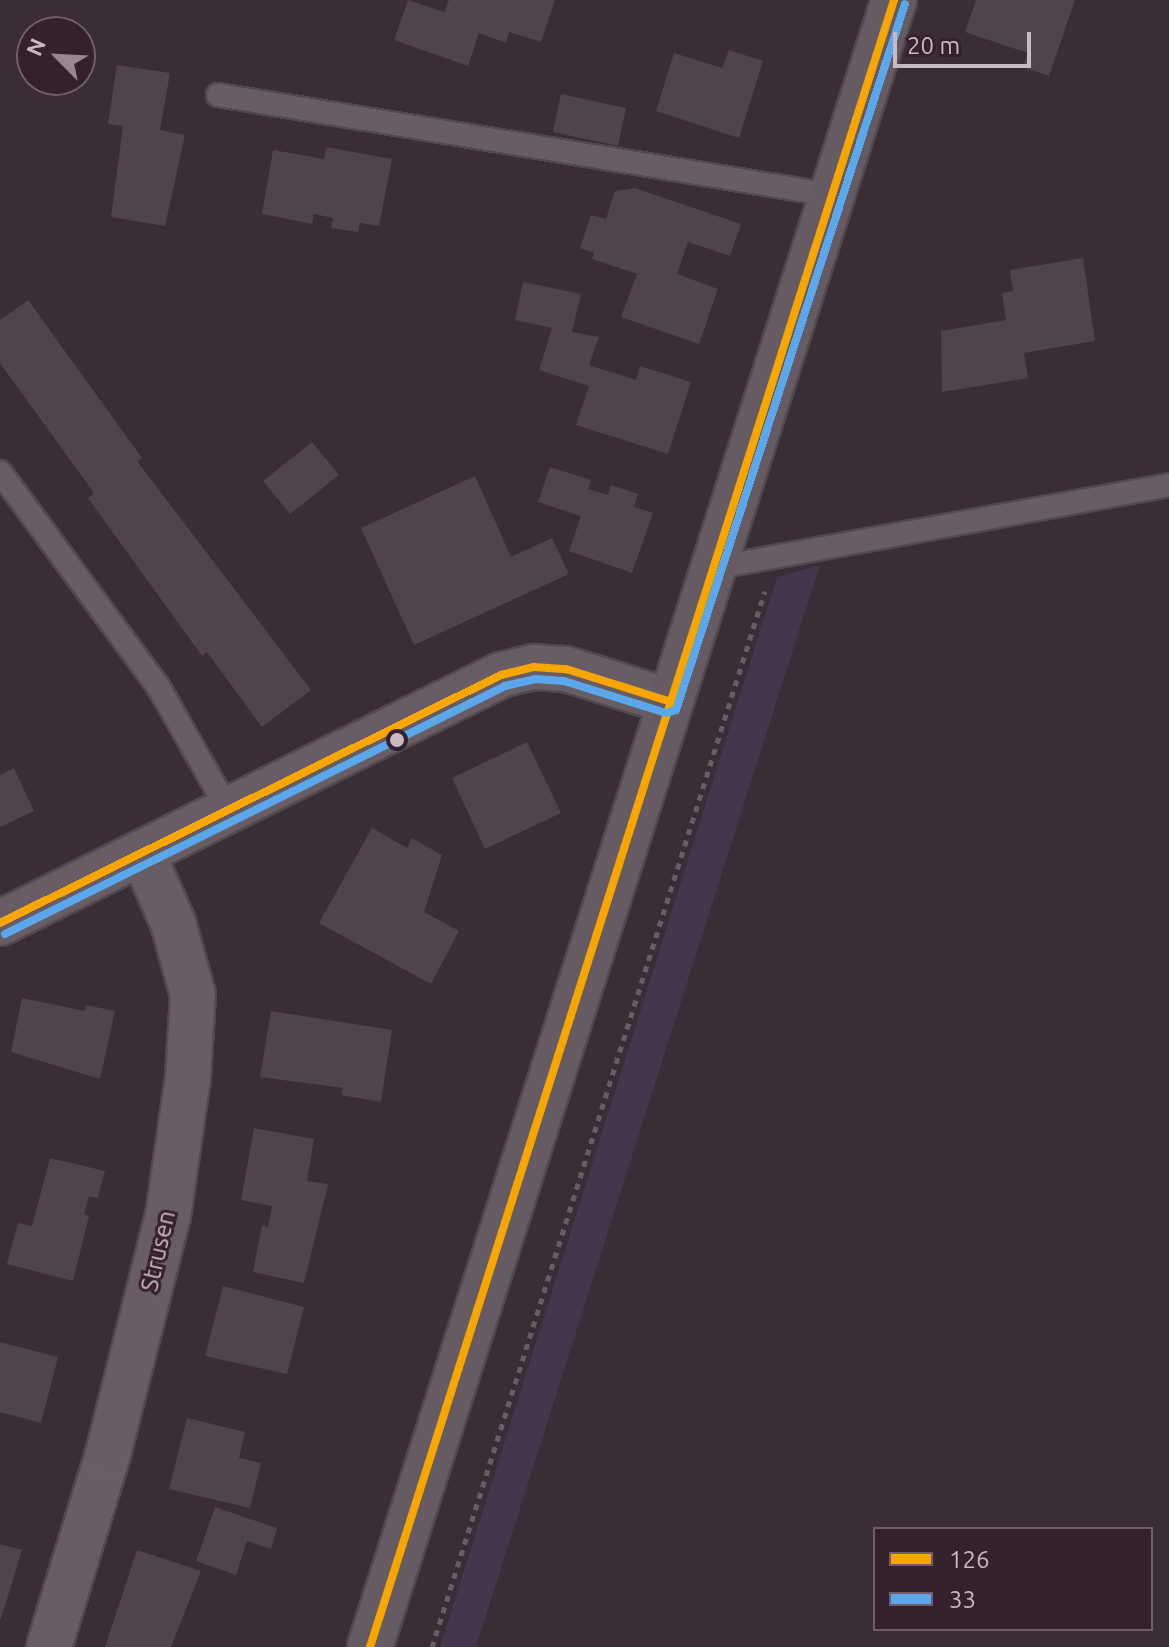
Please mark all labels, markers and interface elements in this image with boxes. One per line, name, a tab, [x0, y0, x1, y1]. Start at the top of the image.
north arrow	[16, 16, 96, 96]
scale bar	[897, 16, 1035, 66]
text: 20 m	[907, 32, 960, 59]
text: N	[21, 34, 50, 59]
unlabelled marker	[389, 732, 405, 748]
street label: Strusen	[135, 1208, 181, 1294]
legend	[873, 1527, 1153, 1631]
text: 126	[949, 1546, 990, 1573]
text: 33	[949, 1586, 976, 1613]

